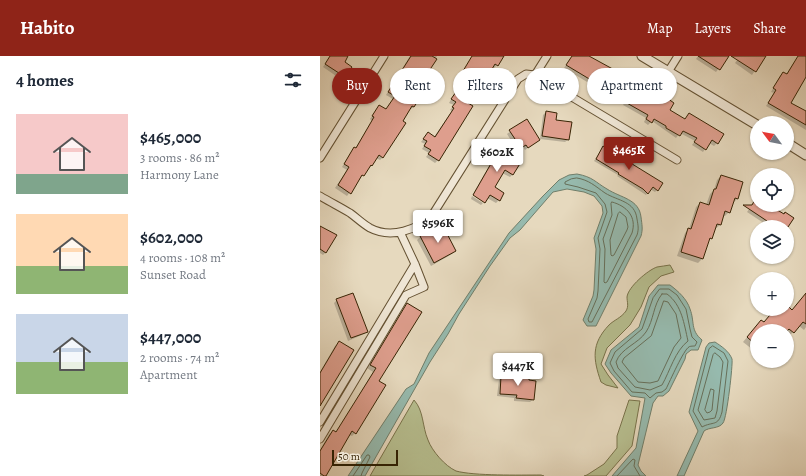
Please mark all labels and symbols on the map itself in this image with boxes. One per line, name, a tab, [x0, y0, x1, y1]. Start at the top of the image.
north arrow	[750, 116, 794, 160]
pin: $465K	[601, 137, 657, 171]
pin: $602K	[469, 139, 525, 173]
pin: $596K	[410, 210, 466, 244]
pin: $447K	[490, 353, 546, 387]
scale bar	[332, 448, 398, 467]

